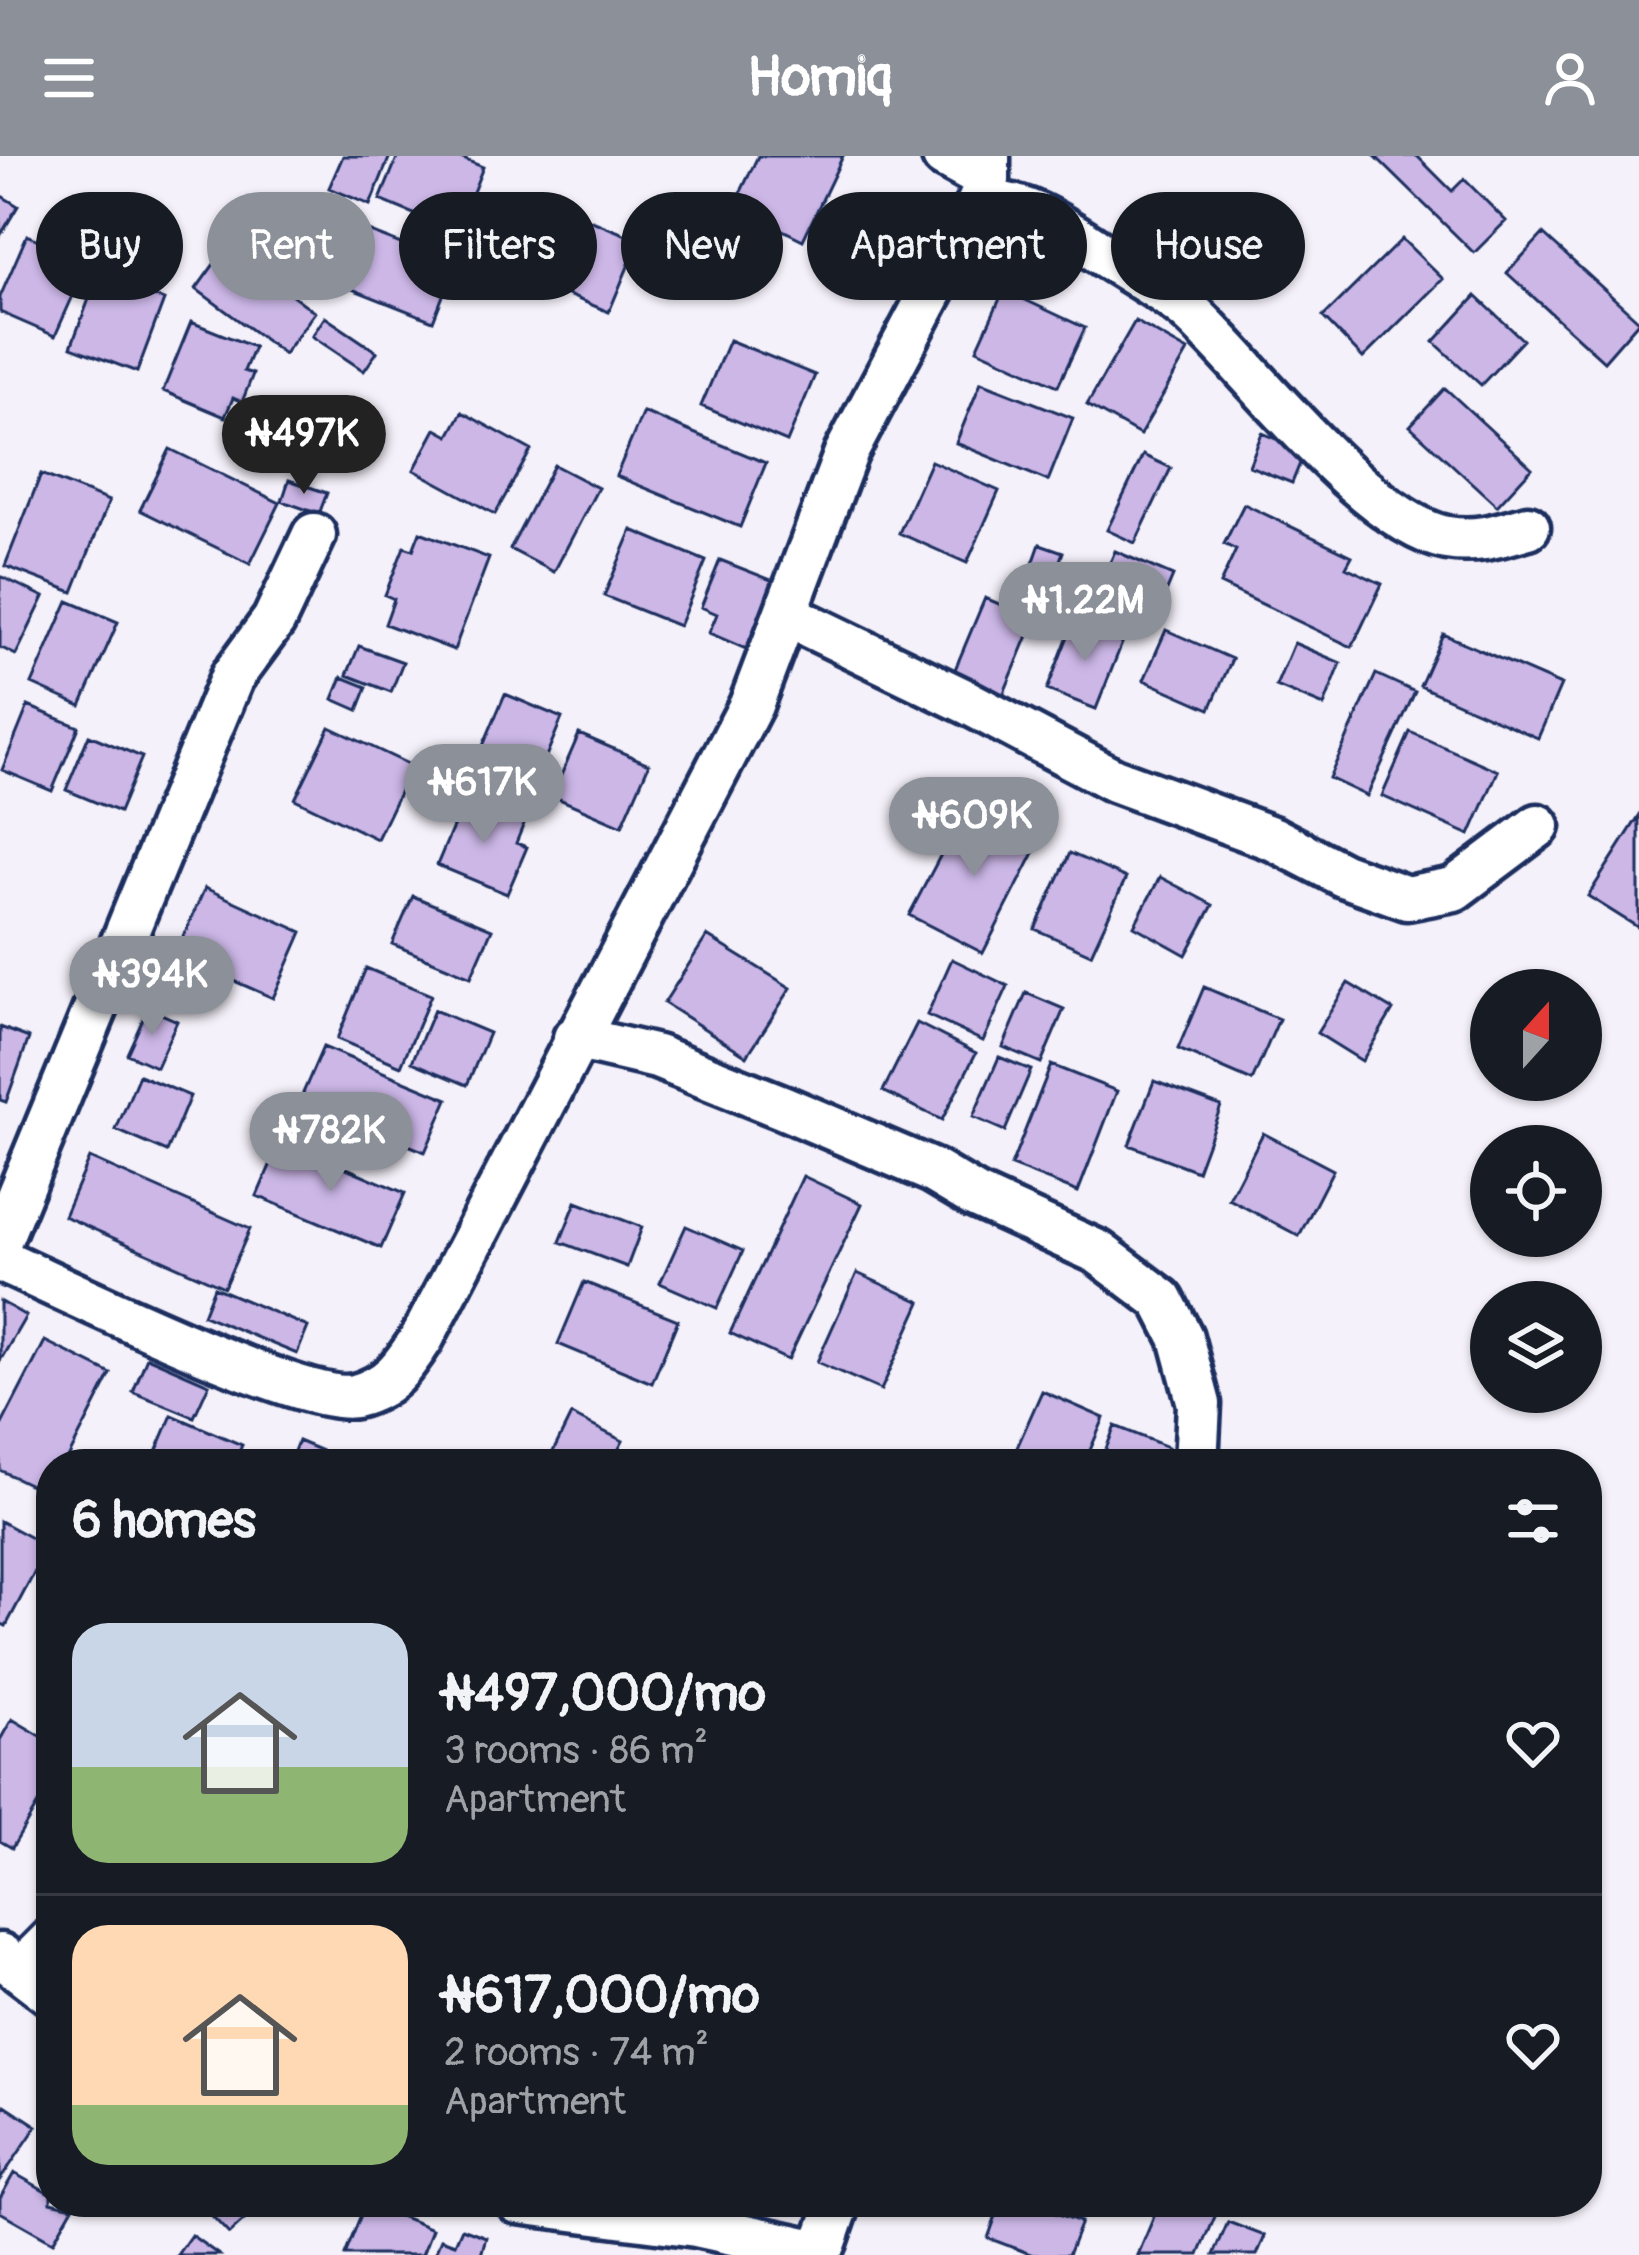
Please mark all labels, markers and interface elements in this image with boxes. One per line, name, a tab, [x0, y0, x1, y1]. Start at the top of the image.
text: Homiq	[747, 44, 892, 112]
icon: menu	[36, 45, 102, 111]
icon: person	[1537, 45, 1603, 111]
chip: Buy	[36, 192, 183, 300]
chip: Rent	[207, 192, 375, 300]
chip: Filters	[399, 192, 597, 300]
chip: New	[621, 192, 783, 300]
chip: Apartment	[807, 192, 1087, 300]
chip: House	[1111, 192, 1305, 300]
pin: ₦497K	[220, 395, 388, 497]
text: ₦497K	[249, 409, 359, 458]
pin: ₦1.22M	[987, 562, 1183, 664]
text: ₦1.22M	[1026, 576, 1144, 625]
pin: ₦617K	[400, 744, 568, 846]
text: ₦617K	[431, 758, 537, 807]
pin: ₦609K	[890, 777, 1058, 879]
text: ₦609K	[916, 791, 1032, 840]
pin: ₦394K	[68, 936, 236, 1038]
text: ₦394K	[96, 950, 208, 999]
north arrow	[1470, 969, 1602, 1101]
map controls	[1470, 969, 1602, 1413]
pin: ₦782K	[247, 1092, 415, 1194]
text: ₦782K	[276, 1106, 386, 1155]
button: locate	[1470, 1125, 1602, 1257]
button: layers	[1470, 1281, 1602, 1413]
icon: filters	[1500, 1488, 1566, 1554]
text: 6 homes	[72, 1489, 256, 1553]
text: ₦497,000/mo	[444, 1662, 766, 1726]
icon: home	[168, 1671, 312, 1815]
icon: heart	[1500, 1710, 1566, 1776]
text: 3 rooms · 86 m²	[444, 1726, 708, 1775]
text: Apartment	[444, 1775, 626, 1824]
text: ₦617,000/mo	[444, 1964, 760, 2028]
icon: home	[168, 1973, 312, 2117]
icon: heart	[1500, 2012, 1566, 2078]
text: 2 rooms · 74 m²	[444, 2028, 709, 2077]
text: Apartment	[444, 2077, 626, 2126]

